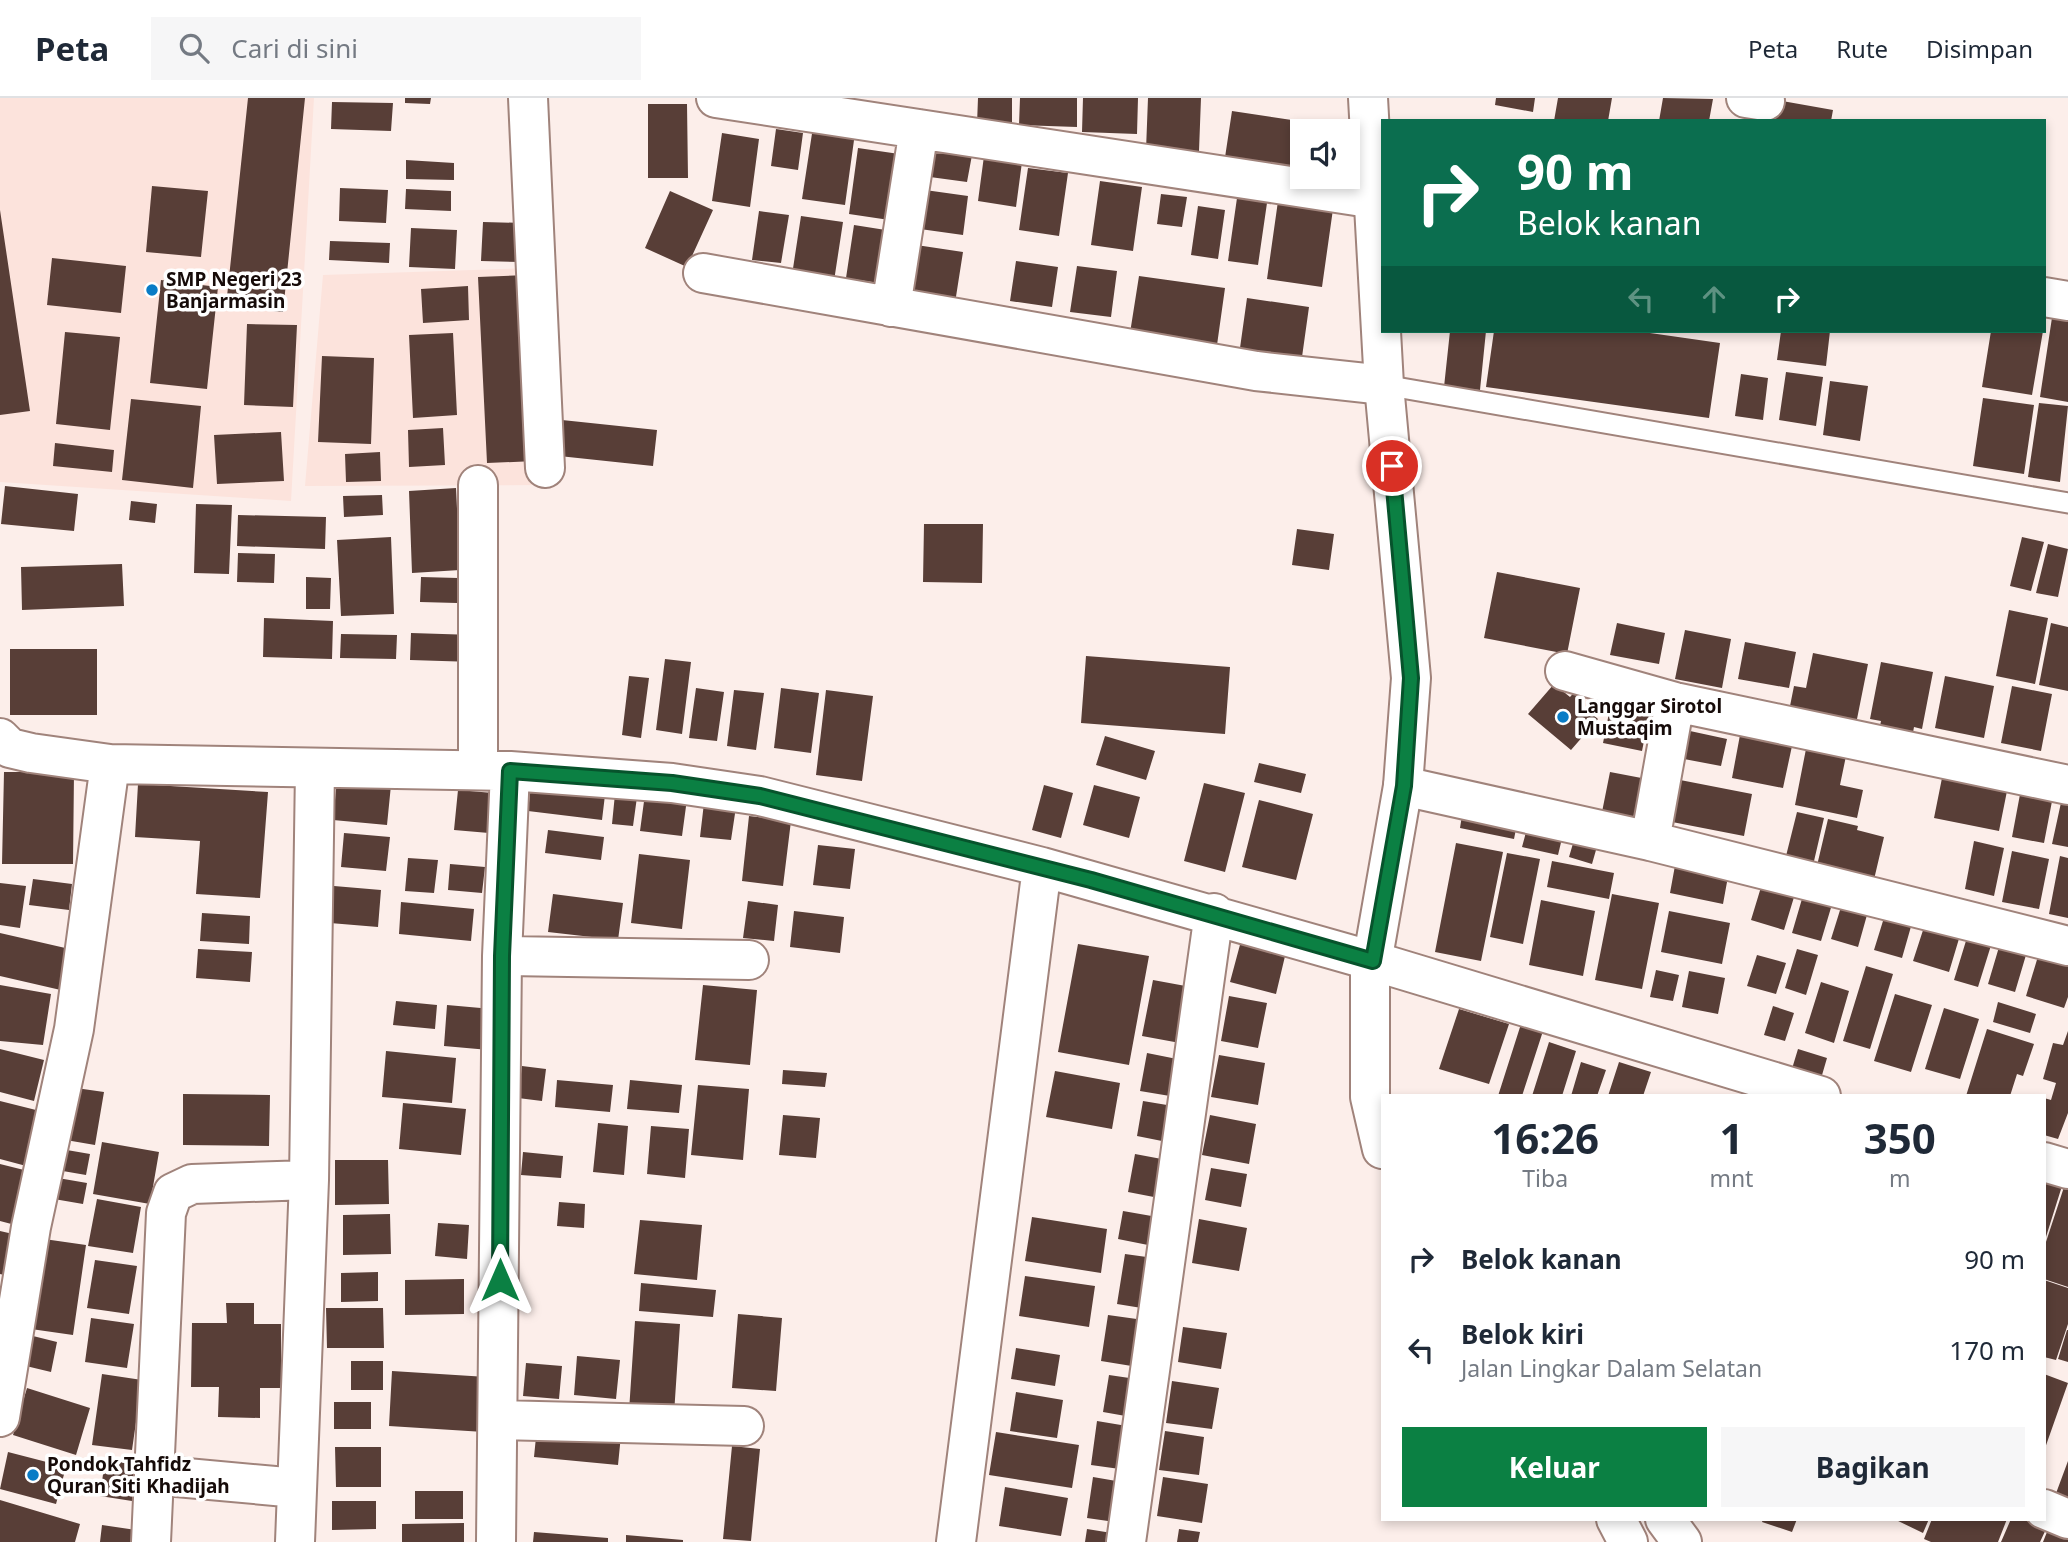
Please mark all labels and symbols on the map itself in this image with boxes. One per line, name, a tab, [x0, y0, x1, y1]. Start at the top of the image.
place label: SMP Negeri 23 Banjarmasin	[166, 266, 302, 314]
marker: SMP Negeri 23 Banjarmasin	[144, 282, 160, 298]
pin	[1362, 436, 1422, 496]
place label: Langgar Sirotol Mustaqim	[1577, 693, 1722, 741]
marker: Langgar Sirotol Mustaqim	[1555, 709, 1571, 725]
position arrow	[463, 1243, 537, 1317]
place label: Pondok Tahfidz Quran Siti Khadijah	[47, 1451, 230, 1499]
marker: Pondok Tahfidz Quran Siti Khadijah	[25, 1467, 41, 1483]

